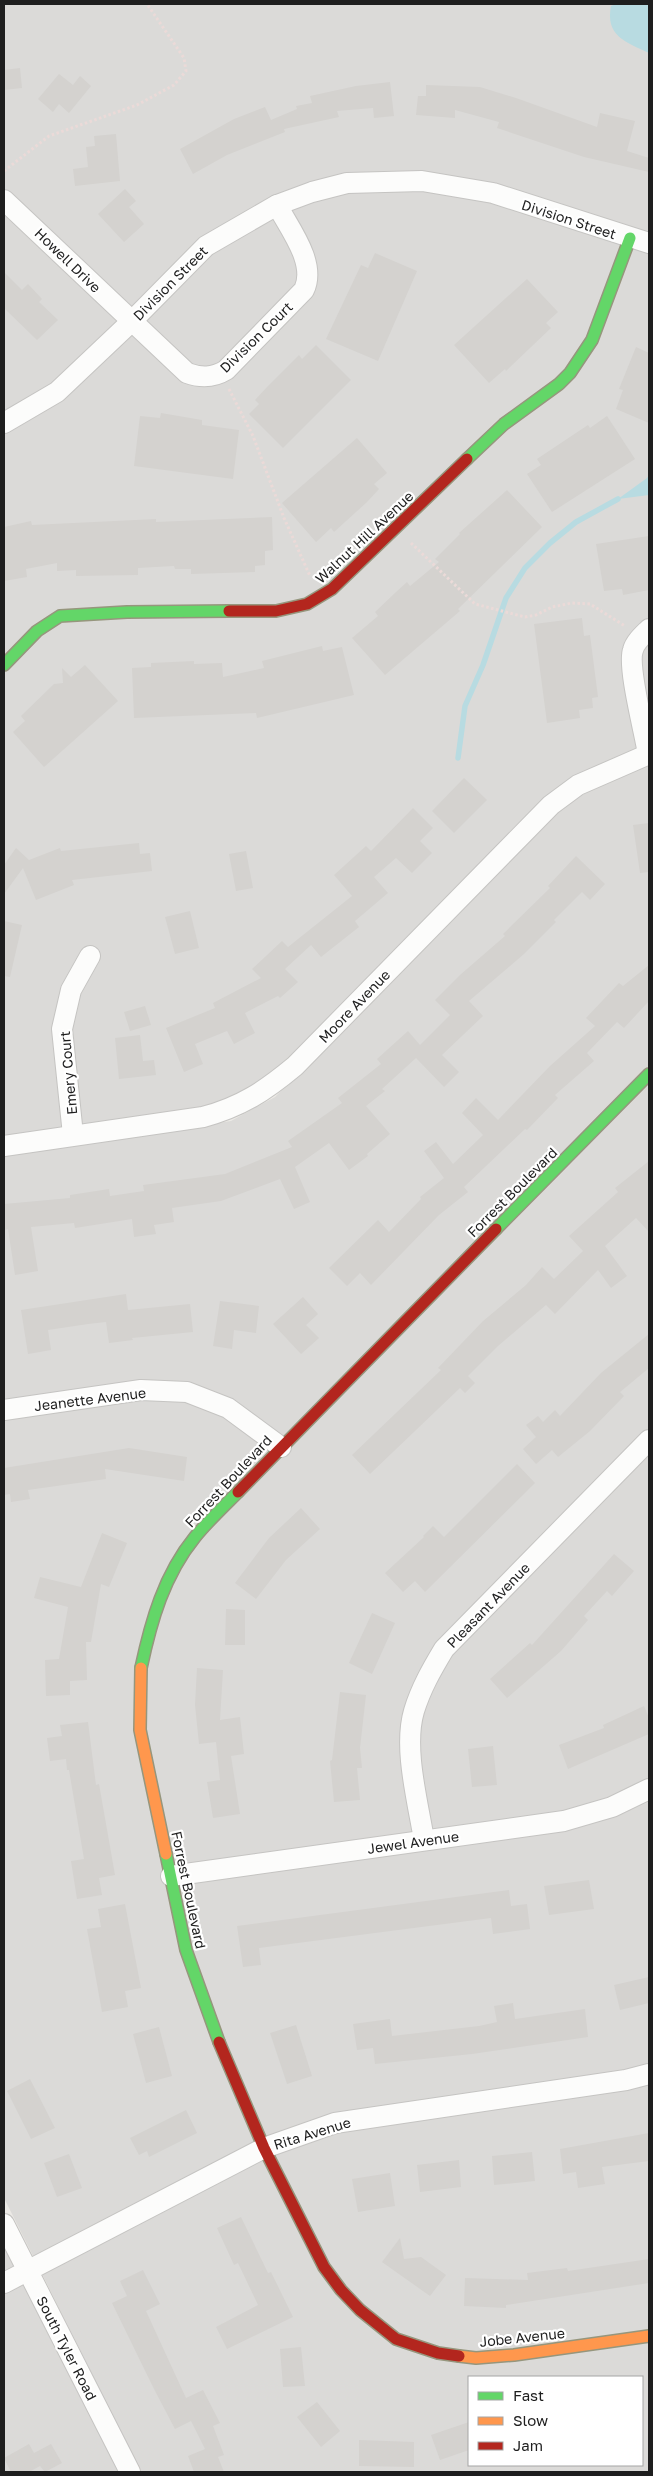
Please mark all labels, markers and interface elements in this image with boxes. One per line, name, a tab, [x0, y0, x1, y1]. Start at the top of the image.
street label: Division Street	[520, 196, 618, 242]
street label: Howell Drive	[31, 224, 105, 296]
street label: Division Street	[129, 242, 211, 324]
street label: Division Court	[216, 298, 296, 376]
street label: Walnut Hill Avenue	[311, 487, 417, 587]
street label: Moore Avenue	[315, 966, 393, 1046]
street label: Emery Court	[56, 1030, 80, 1116]
street label: Forrest Boulevard	[464, 1144, 560, 1240]
street label: Jeanette Avenue	[33, 1384, 147, 1414]
street label: Forrest Boulevard	[181, 1431, 275, 1531]
street label: Pleasant Avenue	[443, 1559, 533, 1651]
street label: Jewel Avenue	[366, 1827, 460, 1857]
street label: Forrest Boulevard	[168, 1830, 210, 1950]
street label: Rita Avenue	[271, 2113, 353, 2153]
street label: South Tyler Road	[33, 2293, 101, 2403]
street label: Jobe Avenue	[478, 2324, 566, 2350]
legend	[468, 2376, 643, 2466]
text: Fast	[513, 2386, 544, 2404]
text: Slow	[513, 2411, 548, 2429]
text: Jam	[513, 2436, 543, 2454]

